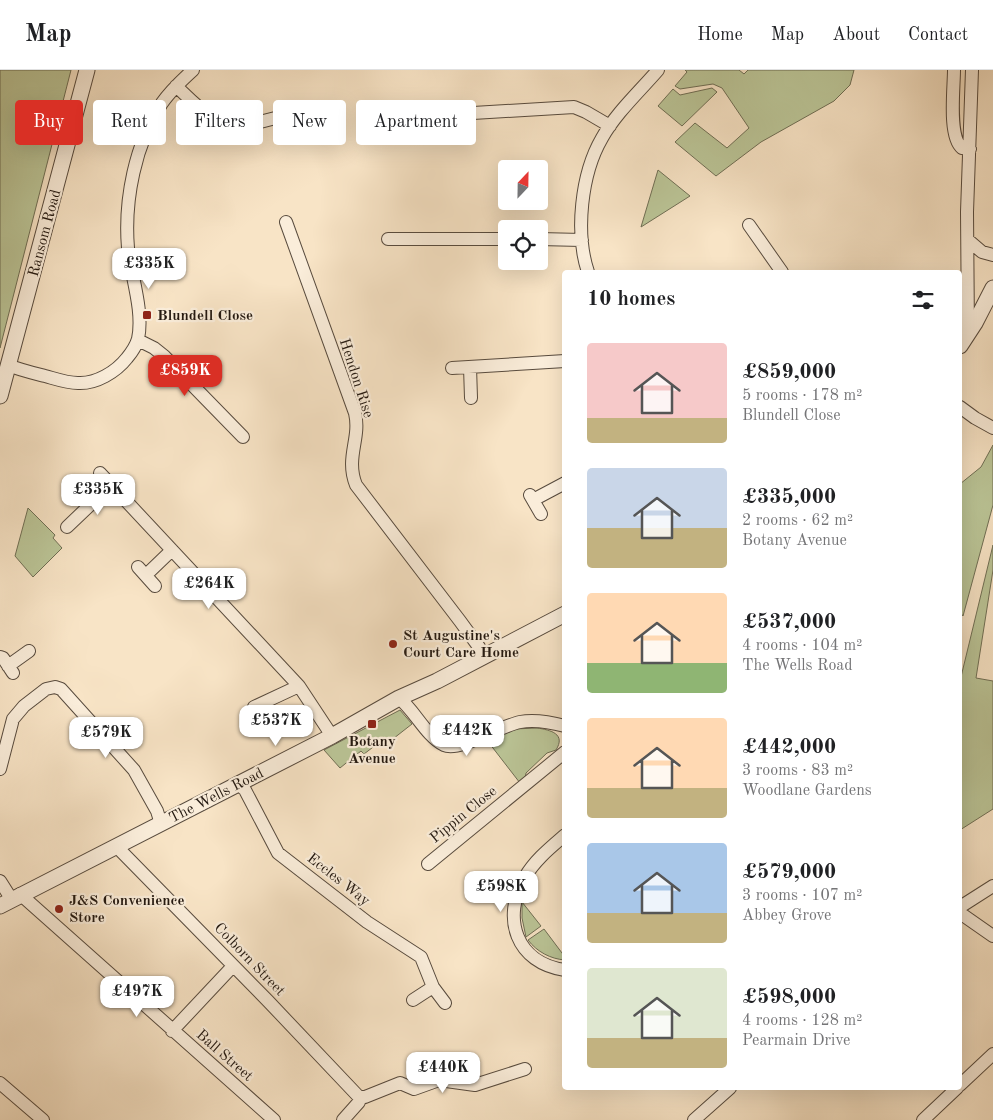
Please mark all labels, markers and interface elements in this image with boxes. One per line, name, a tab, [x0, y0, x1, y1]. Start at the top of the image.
text: Map	[25, 23, 72, 47]
text: Home	[697, 26, 743, 44]
text: Map	[771, 26, 804, 44]
text: About	[832, 26, 880, 44]
text: Contact	[908, 26, 968, 44]
chip: Buy	[15, 100, 83, 145]
chip: Rent	[93, 100, 166, 145]
chip: Filters	[176, 100, 263, 145]
chip: New	[273, 100, 346, 145]
chip: Apartment	[356, 100, 476, 145]
north arrow	[498, 160, 548, 210]
map controls	[498, 160, 548, 270]
street label: Ransom Road	[27, 188, 64, 279]
button: locate	[498, 220, 548, 270]
pin: £335K	[114, 248, 184, 290]
text: £335K	[123, 256, 175, 272]
icon: filters	[909, 286, 937, 314]
text: 10 homes	[587, 289, 675, 310]
marker: Blundell Close	[141, 309, 153, 321]
place label: Blundell Close	[157, 309, 253, 324]
street label: Hendon Rise	[336, 337, 375, 420]
pin: £859K	[150, 354, 220, 397]
text: £859,000	[742, 362, 836, 383]
text: £859K	[159, 363, 211, 379]
icon: home	[627, 363, 687, 423]
text: 5 rooms · 178 m²	[742, 388, 862, 404]
text: Blundell Close	[742, 408, 841, 424]
pin: £335K	[63, 474, 133, 516]
text: £335K	[72, 482, 124, 498]
text: £335,000	[742, 487, 836, 508]
icon: home	[627, 488, 687, 548]
text: 2 rooms · 62 m²	[742, 513, 853, 529]
text: Botany Avenue	[742, 533, 847, 549]
pin: £264K	[174, 568, 244, 610]
text: £264K	[183, 576, 235, 592]
text: £537,000	[742, 612, 836, 633]
icon: home	[627, 613, 687, 673]
place label: St Augustine's Court Care Home	[403, 629, 519, 661]
marker: St Augustine's Court Care Home	[387, 638, 399, 650]
text: 4 rooms · 104 m²	[742, 638, 862, 654]
text: The Wells Road	[742, 658, 853, 674]
pin: £537K	[241, 704, 311, 747]
text: £537K	[250, 713, 302, 729]
pin: £442K	[432, 714, 502, 757]
pin: £579K	[71, 716, 141, 759]
marker: Botany Avenue	[366, 718, 378, 730]
text: £442K	[441, 723, 493, 739]
text: £579K	[80, 725, 132, 741]
place label: Botany Avenue	[348, 735, 396, 767]
text: £442,000	[742, 737, 836, 758]
icon: home	[627, 738, 687, 798]
text: 3 rooms · 83 m²	[742, 763, 853, 779]
street label: The Wells Road	[167, 766, 266, 827]
text: Woodlane Gardens	[742, 783, 872, 799]
street label: Pippin Close	[428, 784, 500, 847]
street label: Eccles Way	[304, 851, 372, 909]
text: £579,000	[742, 862, 836, 883]
icon: home	[627, 863, 687, 923]
pin: £598K	[466, 870, 536, 913]
text: £598K	[475, 879, 527, 895]
text: 3 rooms · 107 m²	[742, 888, 862, 904]
place label: J&S Convenience Store	[69, 894, 185, 926]
marker: J&S Convenience Store	[53, 903, 65, 915]
text: Abbey Grove	[742, 908, 831, 924]
street label: Colborn Street	[211, 921, 287, 999]
pin: £497K	[102, 976, 172, 1018]
text: £497K	[111, 984, 163, 1000]
text: £598,000	[742, 987, 836, 1008]
icon: home	[627, 988, 687, 1048]
text: 4 rooms · 128 m²	[742, 1013, 862, 1029]
street label: Ball Street	[193, 1028, 255, 1085]
text: Pearmain Drive	[742, 1033, 850, 1049]
pin: £440K	[408, 1052, 478, 1094]
text: £440K	[417, 1060, 469, 1076]

